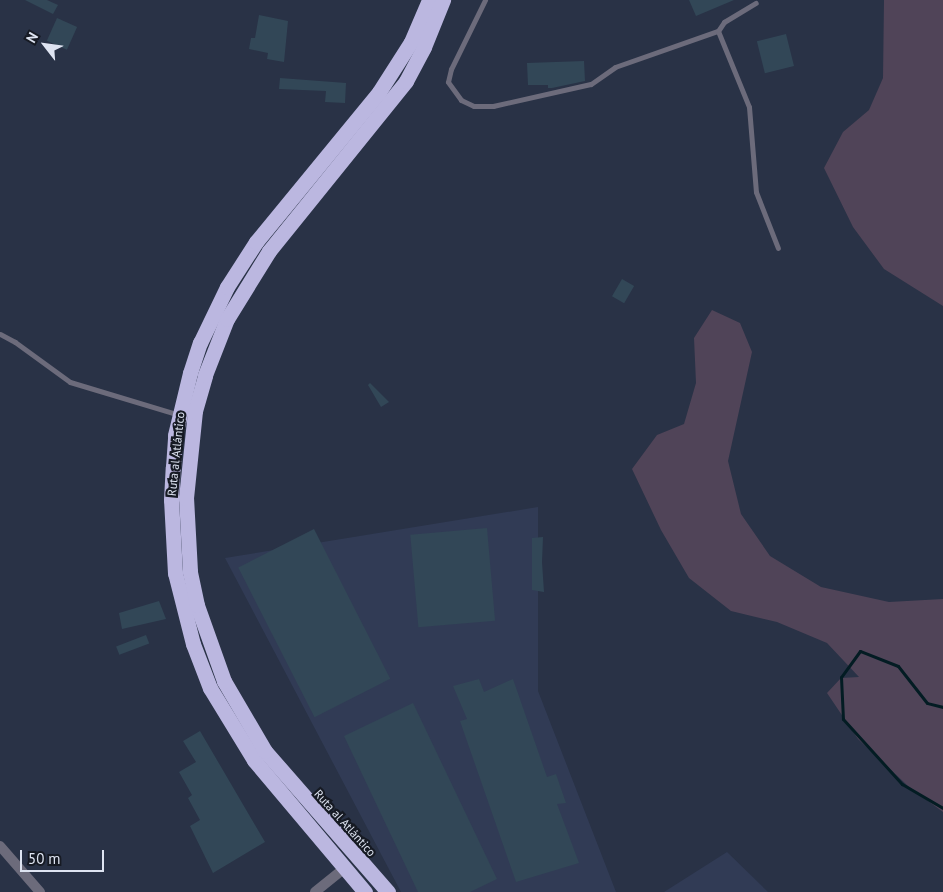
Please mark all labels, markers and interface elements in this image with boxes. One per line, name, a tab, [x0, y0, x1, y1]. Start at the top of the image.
north arrow	[20, 20, 70, 70]
text: N	[22, 29, 42, 46]
street label: Ruta al Atlántico	[164, 411, 188, 497]
street label: Ruta al Atlántico	[311, 787, 379, 859]
scale bar	[22, 840, 106, 872]
text: 50 m	[28, 849, 61, 868]

